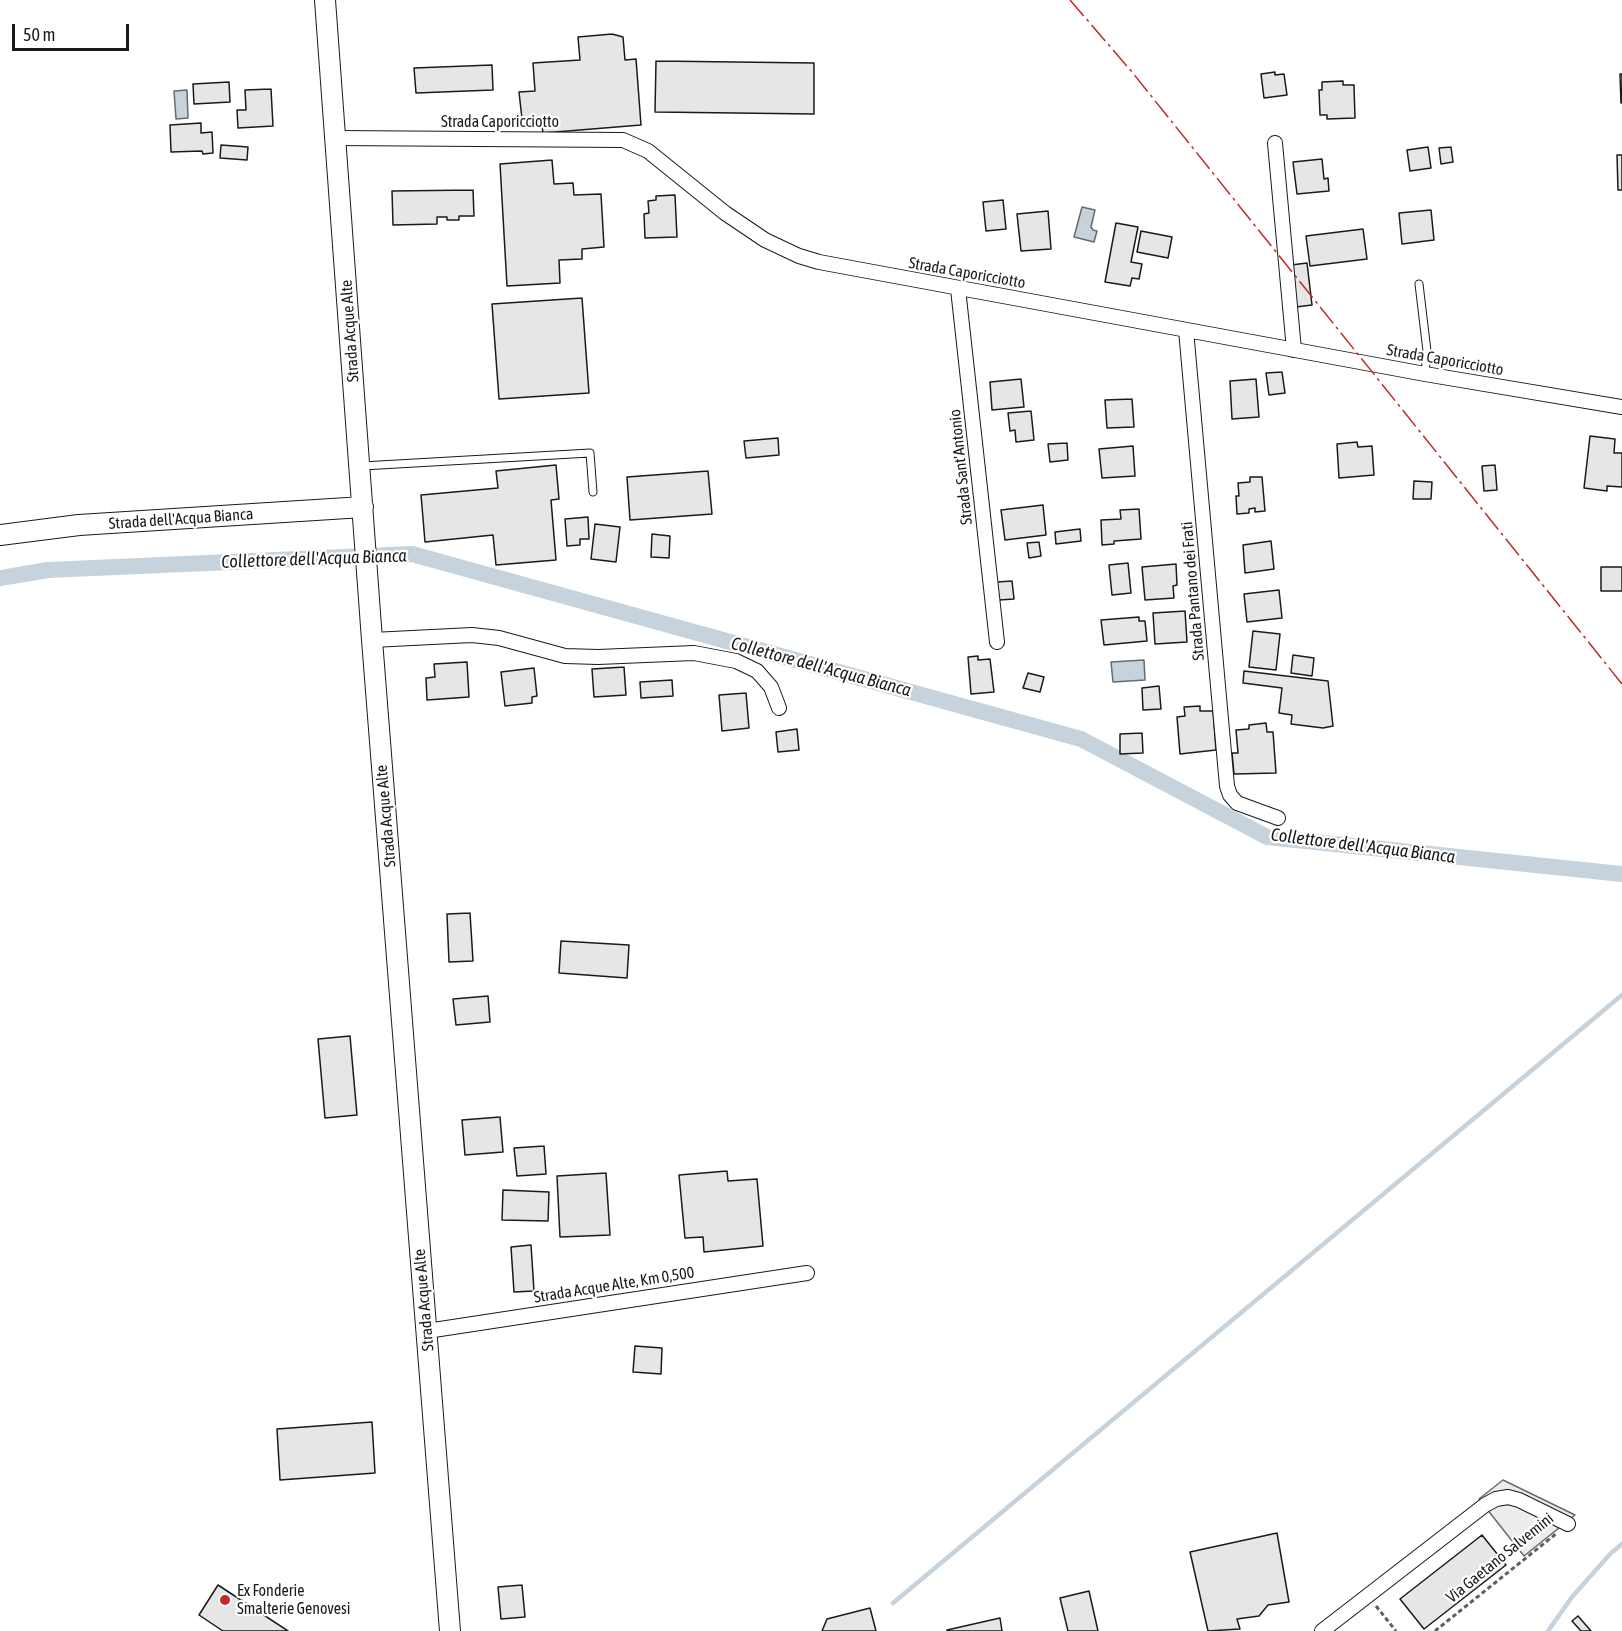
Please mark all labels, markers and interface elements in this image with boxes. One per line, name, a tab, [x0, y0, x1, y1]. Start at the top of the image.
scale bar	[15, 12, 132, 50]
text: 50 m	[23, 24, 55, 45]
street label: Strada Caporicciotto	[441, 112, 559, 132]
street label: Strada Caporicciotto	[907, 253, 1027, 293]
street label: Strada Acque Alte	[337, 279, 363, 383]
street label: Strada Caporicciotto	[1385, 340, 1505, 380]
street label: Strada Sant'Antonio	[945, 408, 977, 526]
street label: Strada dell'Acqua Bianca	[108, 504, 254, 534]
street label: Strada Pantano dei Frati	[1177, 521, 1209, 661]
water label: Collettore dell'Acqua Bianca	[221, 545, 407, 573]
water label: Collettore dell'Acqua Bianca	[729, 633, 913, 701]
street label: Strada Acque Alte	[372, 764, 400, 868]
water label: Collettore dell'Acqua Bianca	[1270, 824, 1456, 868]
street label: Strada Acque Alte	[410, 1248, 438, 1352]
street label: Strada Acque Alte, Km 0,500	[532, 1263, 696, 1307]
street label: Via Gaetano Salvemini	[1442, 1509, 1558, 1607]
place label: Ex Fonderie Smalterie Genovesi	[237, 1581, 350, 1619]
marker: Ex Fonderie Smalterie Genovesi	[218, 1593, 232, 1607]

